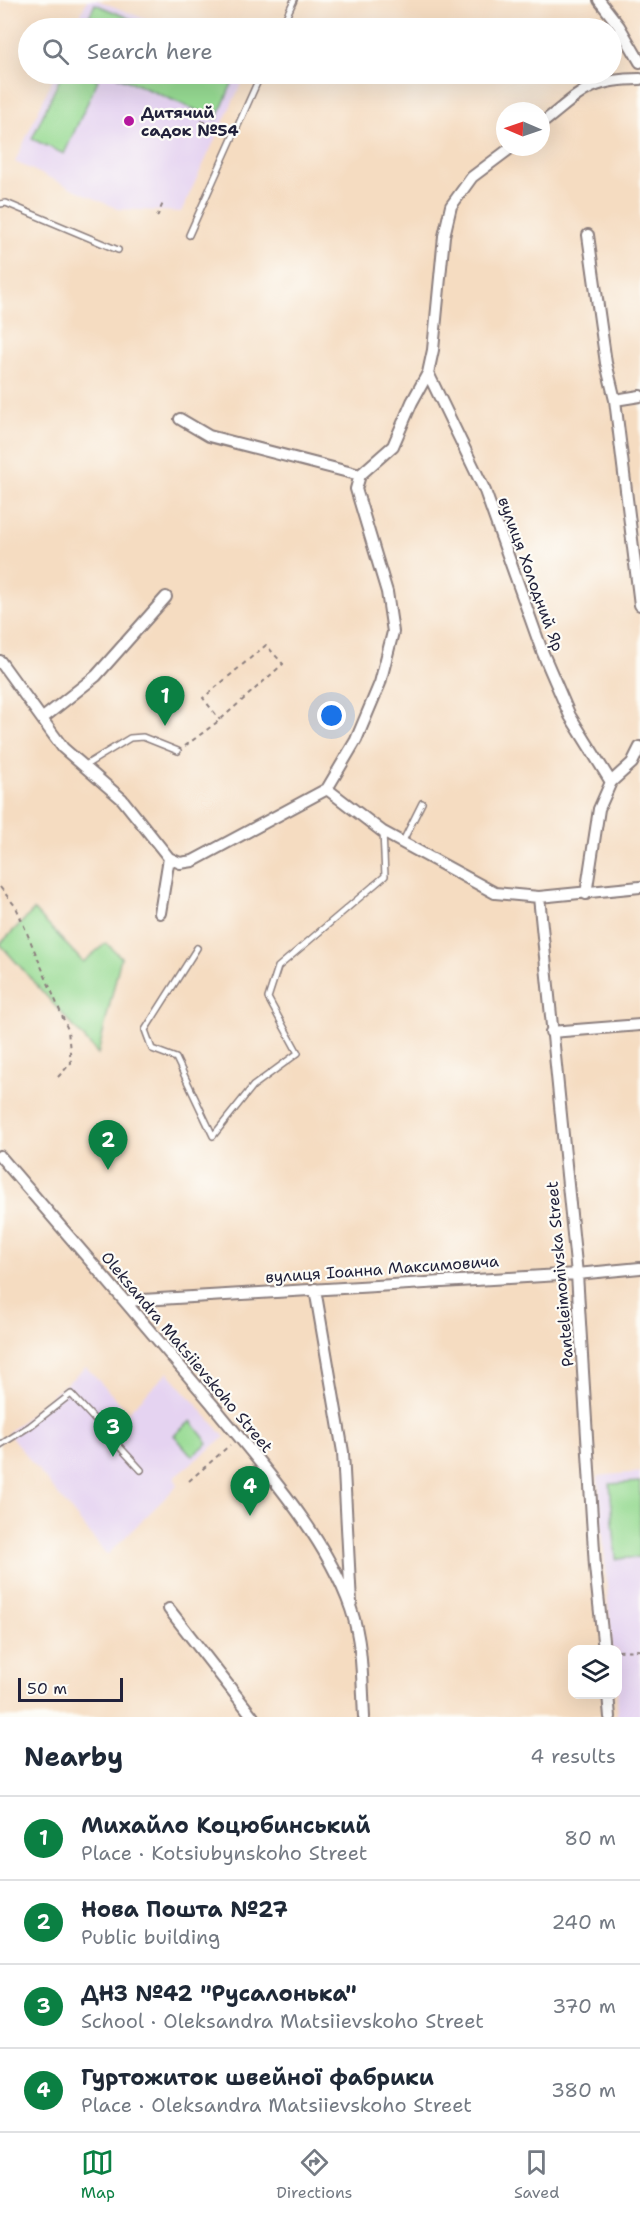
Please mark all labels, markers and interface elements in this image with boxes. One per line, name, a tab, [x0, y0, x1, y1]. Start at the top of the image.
search box	[18, 18, 622, 84]
icon: search	[39, 35, 72, 68]
text: Search here	[87, 37, 213, 66]
place label: Дитячий садок №54	[141, 102, 239, 141]
north arrow	[496, 102, 550, 156]
marker: Дитячий садок №54	[122, 114, 136, 128]
street label: вулиця Холодний Яр	[493, 494, 569, 654]
pin: 1	[146, 676, 184, 726]
your location	[317, 701, 346, 730]
pin: 2	[88, 1120, 128, 1170]
street label: Panteleimonivska Street	[541, 1180, 579, 1368]
street label: Oleksandra Matsiievskoho Street	[96, 1247, 278, 1457]
street label: вулиця Іоанна Максимовича	[265, 1250, 500, 1288]
pin: 3	[94, 1408, 132, 1457]
pin: 4	[230, 1466, 270, 1516]
map controls	[568, 1645, 622, 1699]
button: layers	[568, 1645, 622, 1699]
scale bar	[18, 1675, 123, 1702]
text: 50 m	[27, 1678, 67, 1699]
text: Nearby	[24, 1739, 123, 1774]
text: 4 results	[530, 1743, 616, 1769]
text: Михайло Коцюбинський	[81, 1811, 370, 1840]
text: 1	[39, 1825, 48, 1851]
text: 80 m	[564, 1825, 616, 1851]
text: Place · Kotsiubynskoho Street	[81, 1840, 368, 1866]
text: Нова Пошта №27	[81, 1895, 288, 1924]
text: 2	[37, 1909, 51, 1935]
text: 240 m	[551, 1909, 616, 1935]
text: Public building	[81, 1924, 220, 1950]
text: ДНЗ №42 "Русалонька"	[81, 1979, 357, 2008]
text: 3	[37, 1993, 51, 2019]
text: 370 m	[552, 1993, 616, 2019]
text: School · Oleksandra Matsiievskoho Street	[81, 2008, 484, 2034]
text: Гуртожиток швейної фабрики	[81, 2063, 434, 2092]
text: 4	[37, 2077, 51, 2103]
text: 380 m	[551, 2077, 616, 2103]
text: Place · Oleksandra Matsiievskoho Street	[81, 2092, 472, 2118]
tab: Map	[81, 2146, 115, 2203]
tab: Directions	[276, 2146, 353, 2203]
tab: Saved	[514, 2146, 559, 2203]

